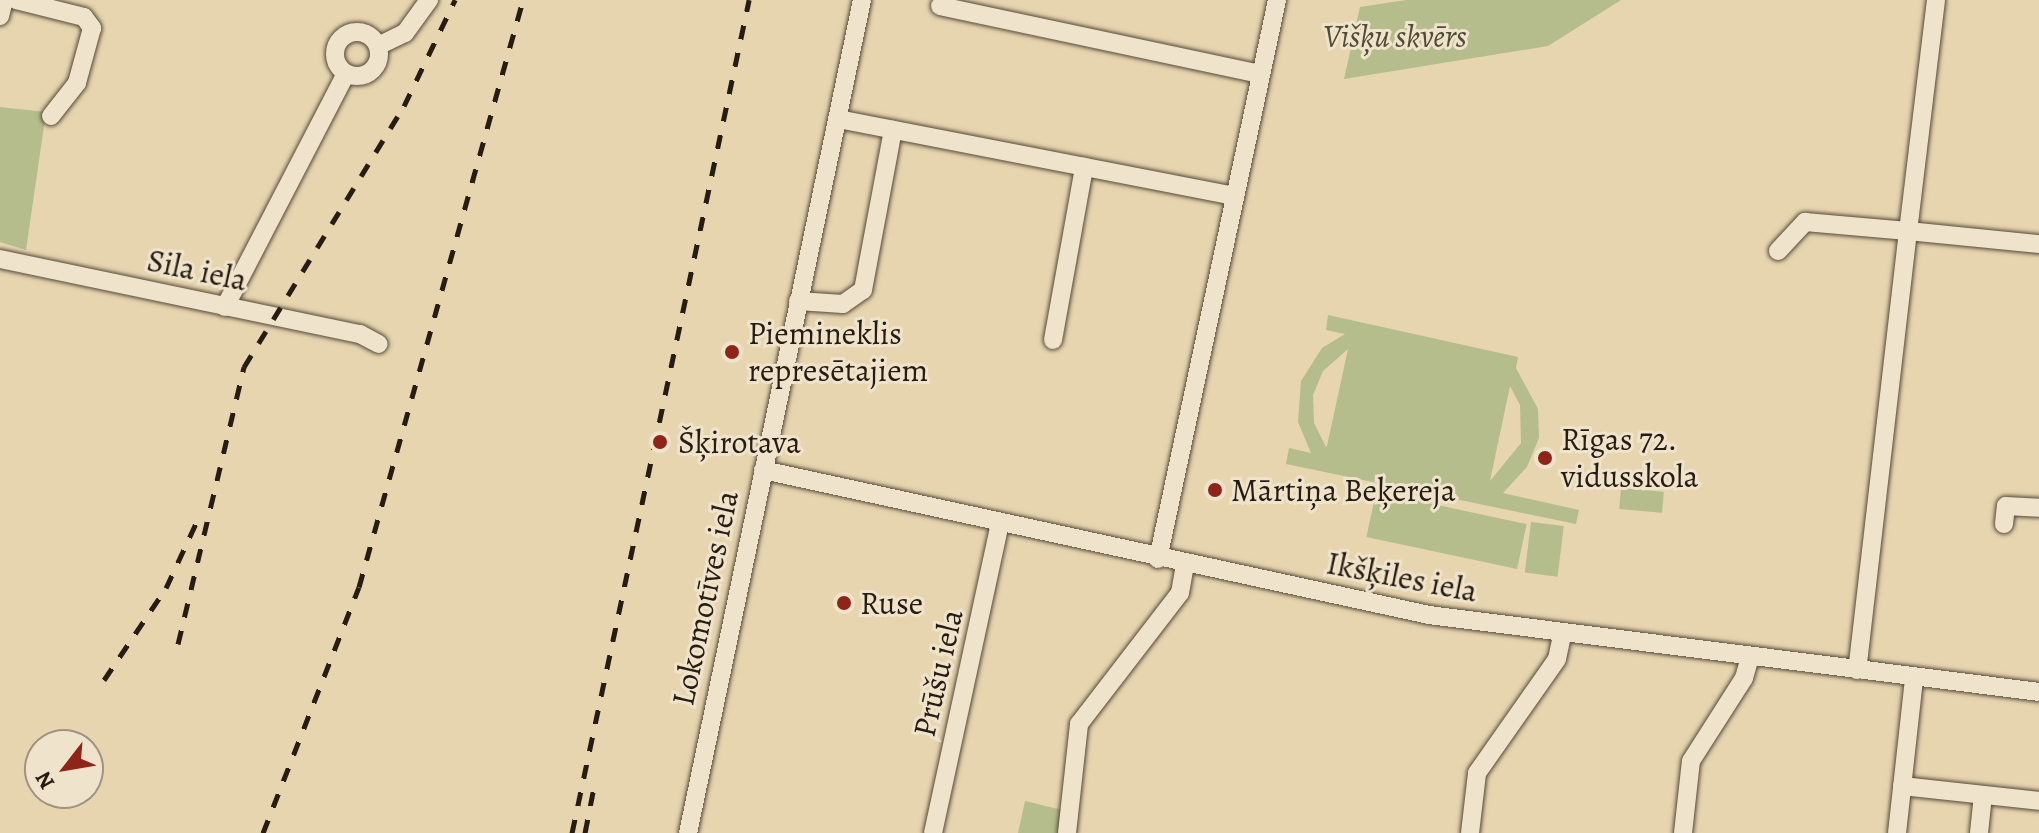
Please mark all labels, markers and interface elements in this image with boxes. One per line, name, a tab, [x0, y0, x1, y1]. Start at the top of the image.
park label: Višķu skvērs	[1323, 17, 1467, 55]
street label: Sila iela	[144, 241, 250, 299]
place label: Piemineklis represētajiem	[748, 315, 928, 390]
marker: Piemineklis represētajiem	[723, 343, 741, 361]
place label: Rīgas 72. vidusskola	[1561, 421, 1698, 496]
place label: Šķirotava	[678, 423, 801, 461]
marker: Šķirotava	[649, 431, 671, 453]
marker: Rīgas 72. vidusskola	[1536, 449, 1554, 467]
place label: Mārtiņa Beķereja	[1231, 471, 1456, 509]
marker: Mārtiņa Beķereja	[1206, 481, 1224, 499]
street label: Lokomotīves iela	[663, 487, 747, 709]
street label: Ikšķiles iela	[1323, 544, 1481, 610]
place label: Ruse	[860, 584, 923, 622]
marker: Ruse	[835, 594, 853, 612]
street label: Prūšu iela	[905, 606, 971, 740]
north arrow	[24, 729, 104, 809]
text: N	[28, 766, 62, 795]

